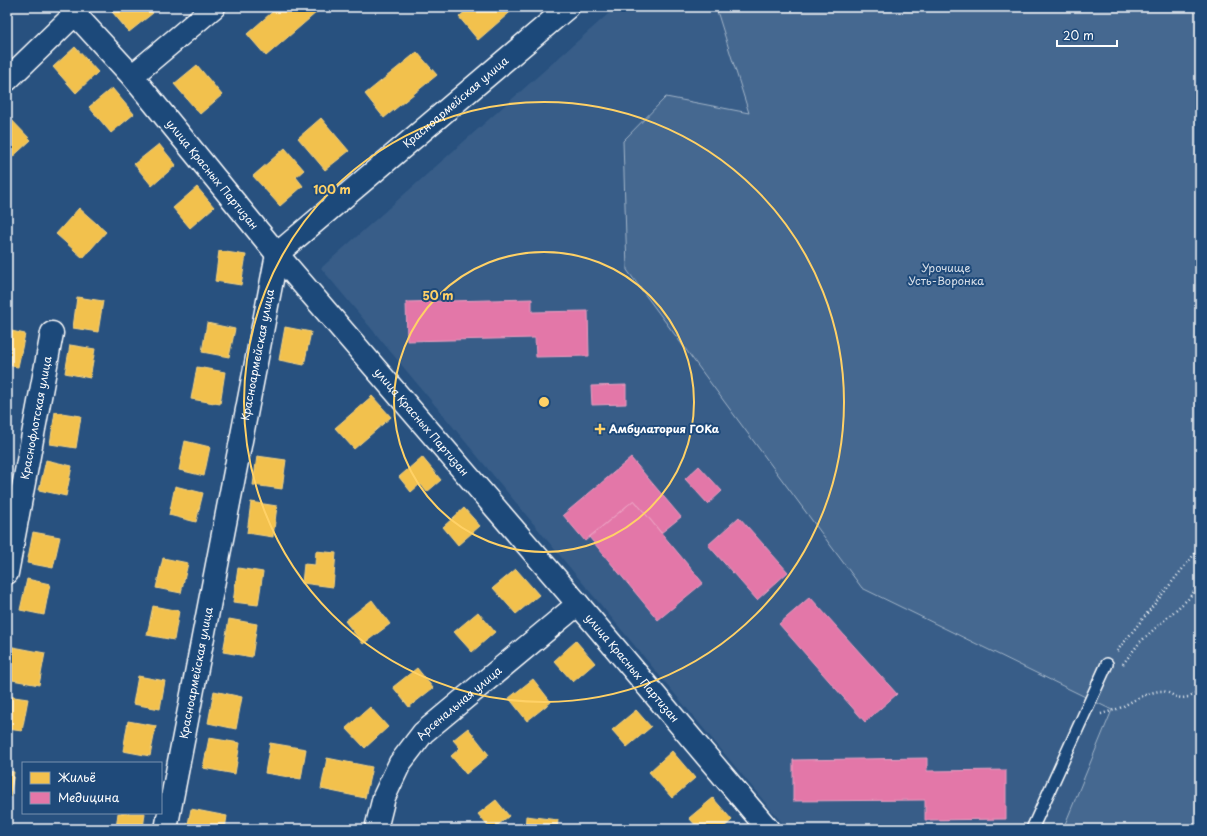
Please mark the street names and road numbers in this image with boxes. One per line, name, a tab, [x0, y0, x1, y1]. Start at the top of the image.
street label: Красноармейская улица	[399, 52, 512, 152]
street label: улица Красных Партизан	[163, 115, 263, 233]
street label: Красноармейская улица	[236, 287, 278, 422]
street label: Краснофлотская улица	[16, 355, 56, 481]
street label: улица Красных Партизан	[370, 364, 473, 479]
street label: Красноармейская улица	[175, 606, 217, 740]
street label: улица Красных Партизан	[582, 610, 683, 726]
street label: Арсенальная улица	[412, 662, 505, 743]

